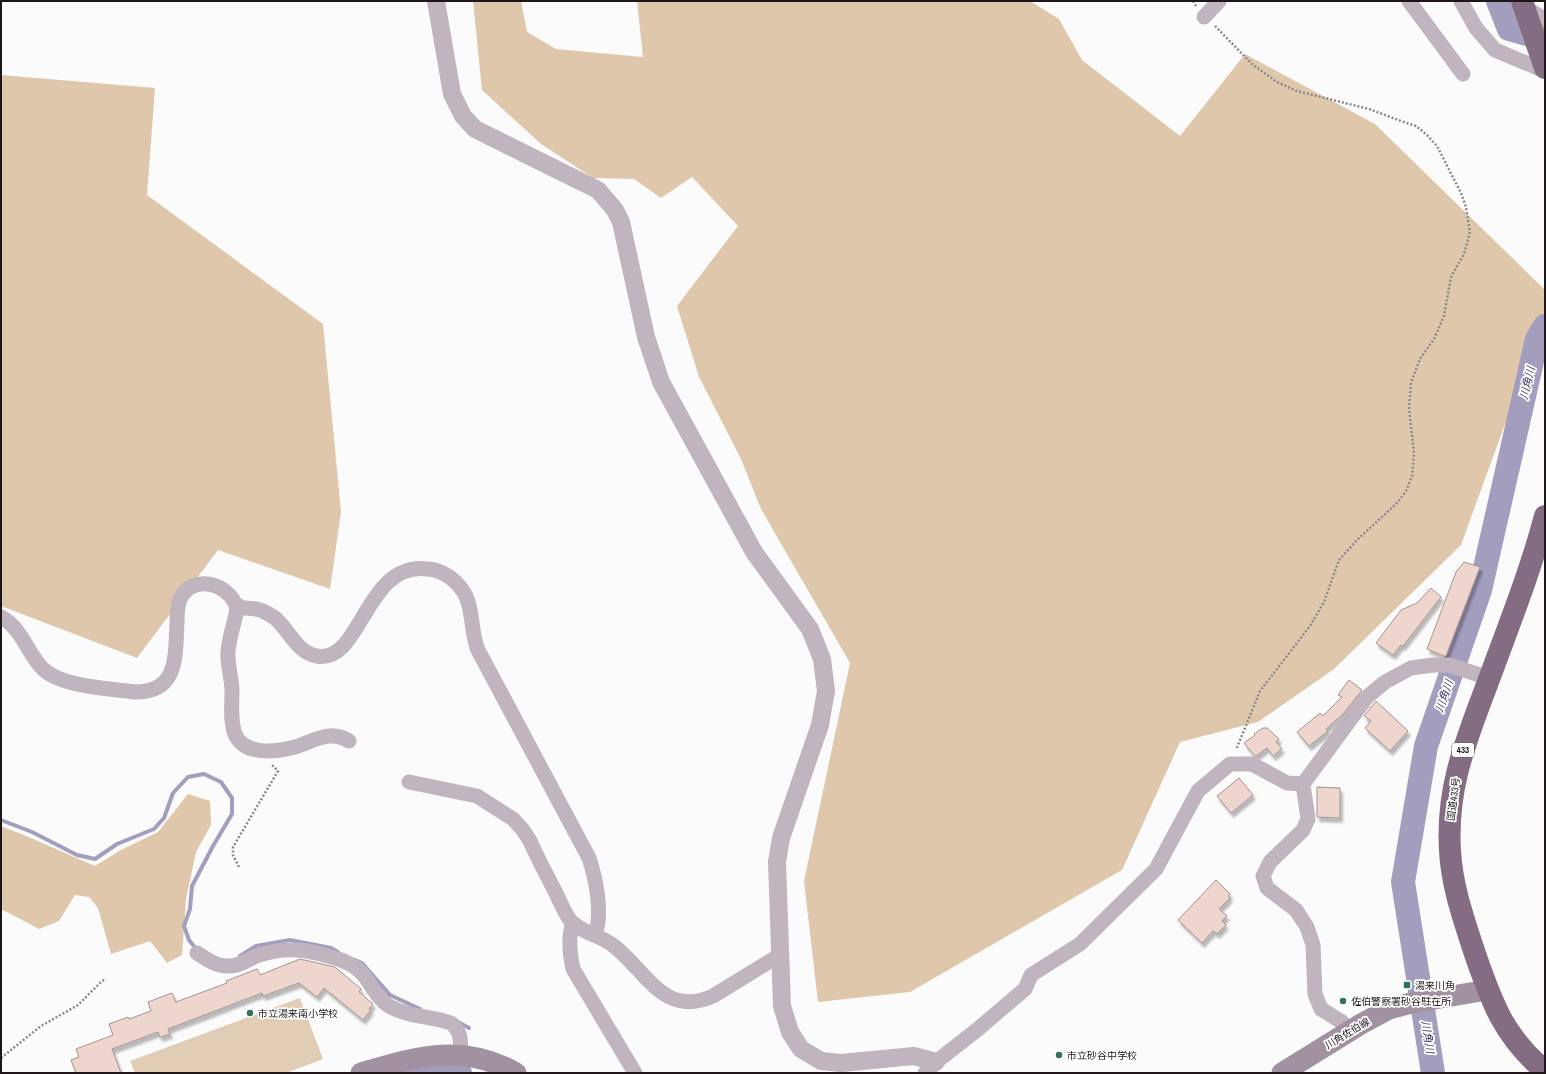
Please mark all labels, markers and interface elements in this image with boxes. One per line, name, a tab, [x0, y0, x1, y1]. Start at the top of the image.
water label: 川角川	[1516, 364, 1538, 401]
water label: 川角川	[1432, 677, 1456, 714]
road number: 433	[1452, 743, 1474, 757]
street label: 国道433号	[1444, 777, 1463, 822]
place label: 湯来川角	[1415, 979, 1455, 992]
marker: 湯来川角	[1402, 980, 1412, 990]
place label: 佐伯警察署砂谷駐在所	[1351, 995, 1451, 1008]
marker: 佐伯警察署砂谷駐在所	[1338, 996, 1348, 1006]
place label: 市立湯来南小学校	[258, 1007, 338, 1020]
marker: 市立湯来南小学校	[245, 1008, 255, 1018]
street label: 川角佐伯線	[1322, 1015, 1372, 1052]
water label: 川角川	[1419, 1020, 1438, 1055]
place label: 市立砂谷中学校	[1067, 1049, 1137, 1062]
marker: 市立砂谷中学校	[1054, 1050, 1064, 1060]

